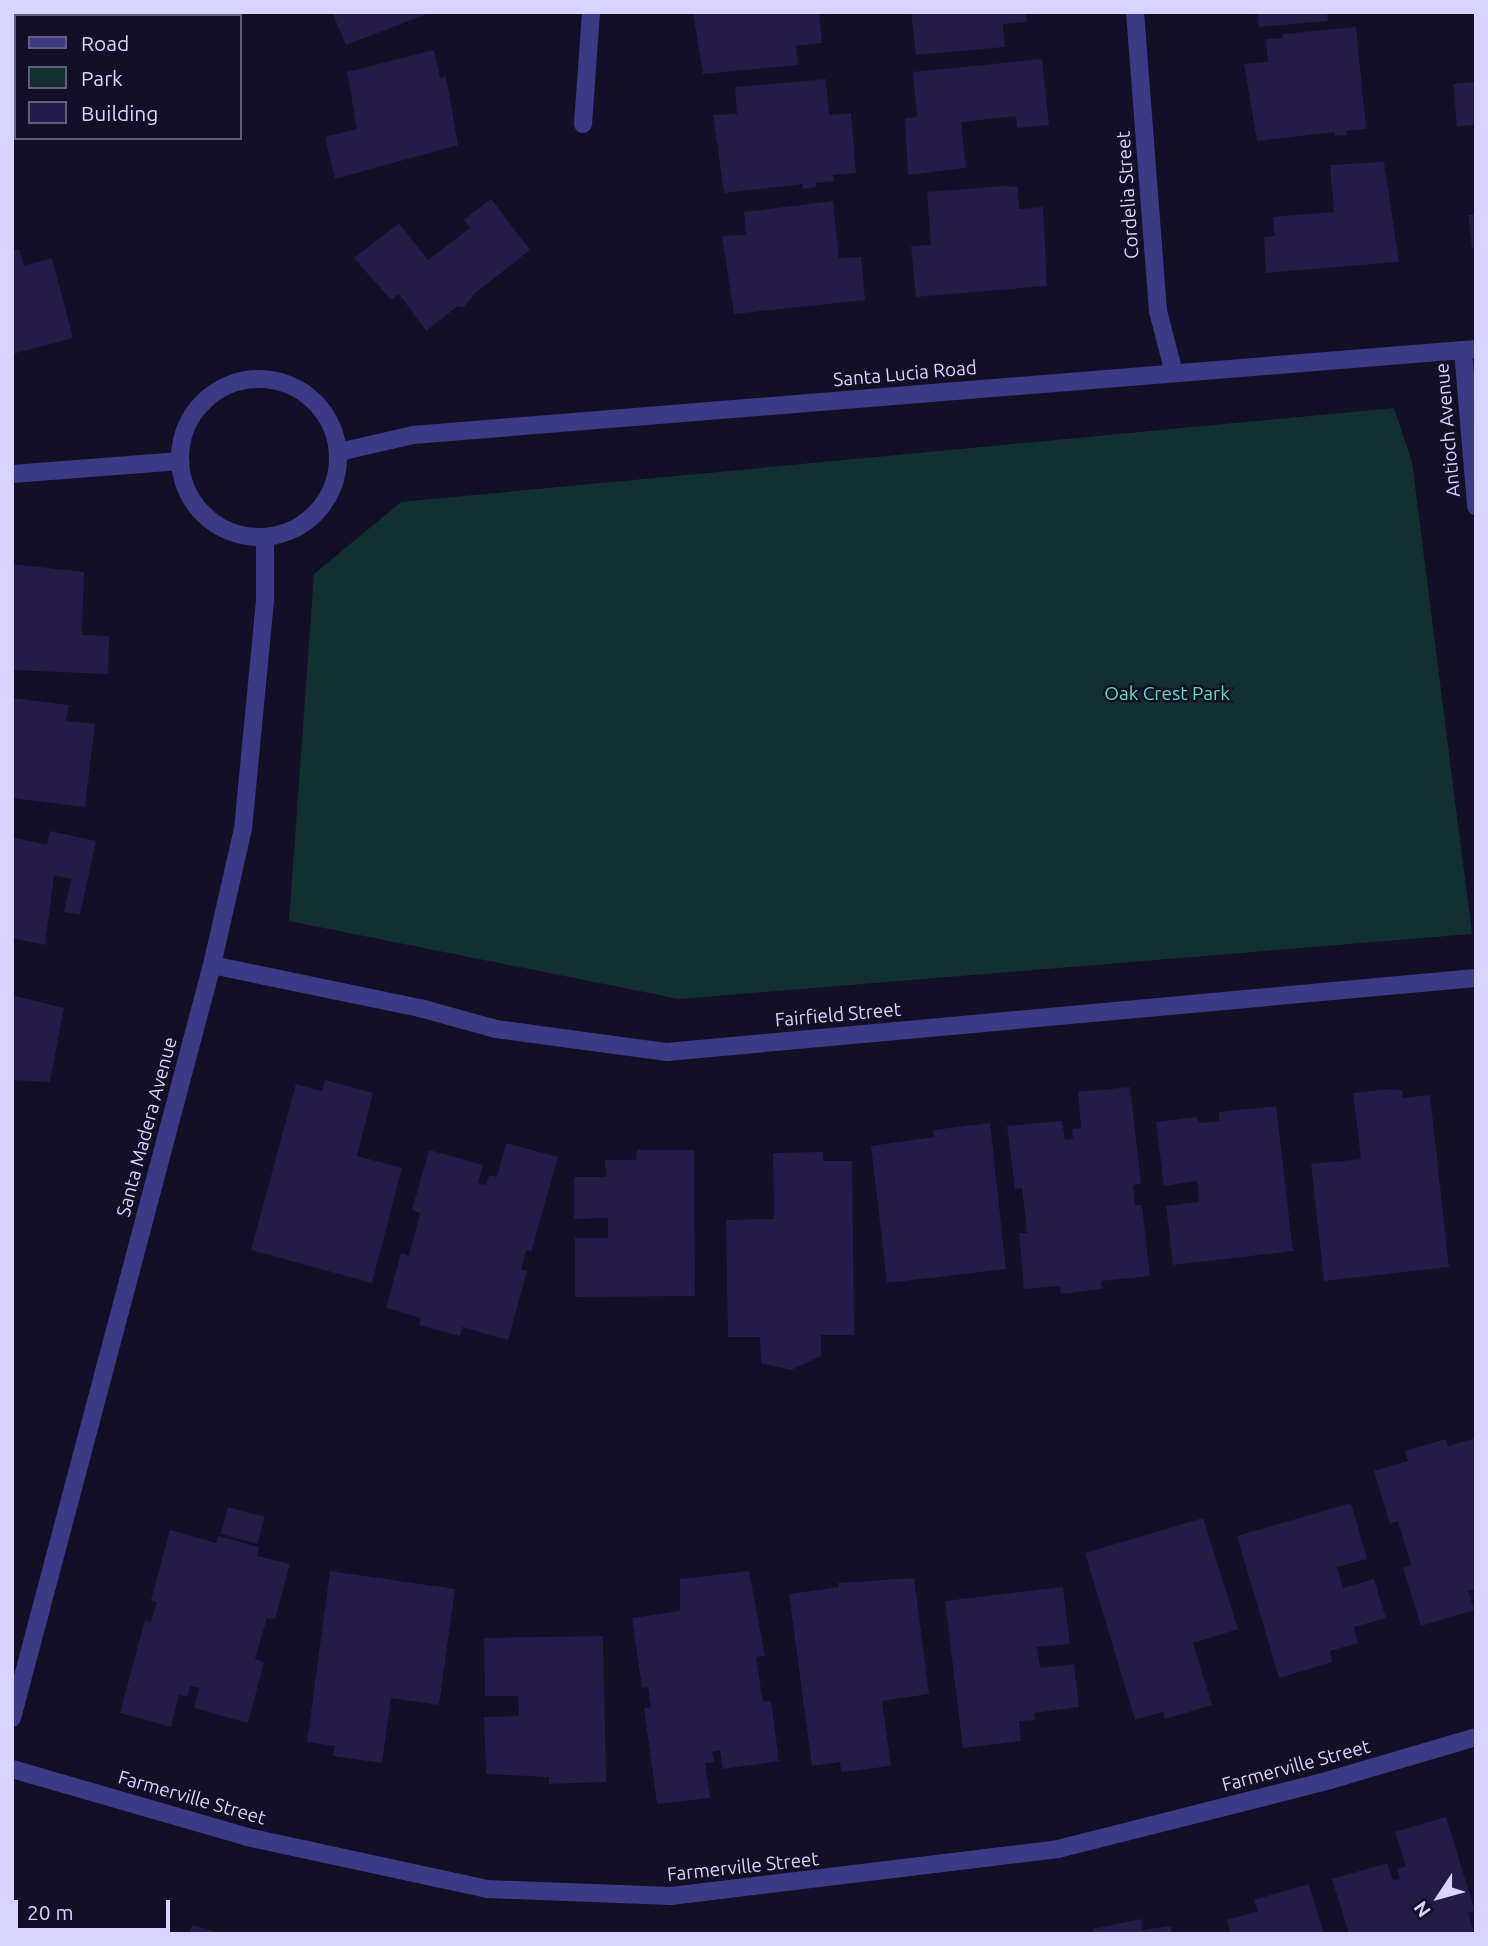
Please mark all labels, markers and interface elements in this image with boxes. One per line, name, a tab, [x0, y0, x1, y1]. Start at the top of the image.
legend	[14, 14, 242, 140]
text: Road	[81, 31, 129, 55]
text: Park	[81, 66, 123, 90]
text: Building	[81, 101, 158, 125]
street label: Cordelia Street	[1112, 130, 1144, 260]
street label: Santa Lucia Road	[832, 356, 978, 392]
street label: Antioch Avenue	[1431, 362, 1465, 498]
park label: Oak Crest Park	[1104, 683, 1230, 705]
street label: Fairfield Street	[774, 998, 902, 1032]
street label: Santa Madera Avenue	[112, 1035, 182, 1219]
street label: Farmerville Street	[1219, 1735, 1373, 1797]
street label: Farmerville Street	[116, 1766, 268, 1830]
street label: Farmerville Street	[666, 1848, 820, 1886]
north arrow	[1404, 1862, 1474, 1932]
scale bar	[18, 1886, 173, 1930]
text: N	[1409, 1897, 1435, 1922]
text: 20 m	[27, 1900, 74, 1924]

